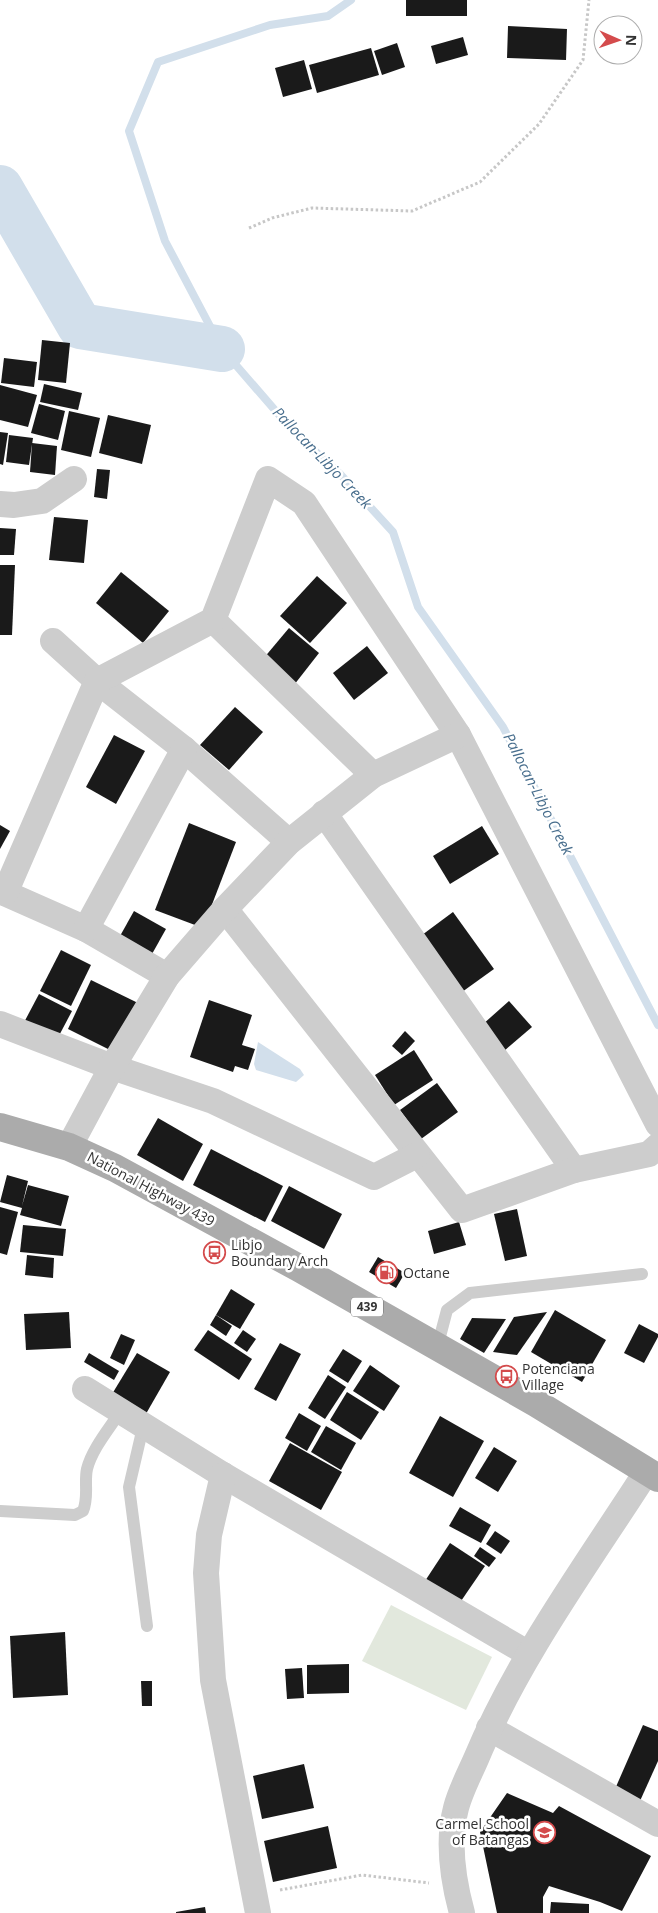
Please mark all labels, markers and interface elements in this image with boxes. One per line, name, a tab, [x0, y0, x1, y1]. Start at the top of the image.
north arrow	[593, 15, 643, 65]
text: N	[622, 34, 641, 46]
water label: Pallocan-Libjo Creek	[269, 402, 377, 513]
water label: Pallocan-Libjo Creek	[499, 729, 579, 859]
street label: National Highway 439	[84, 1147, 218, 1230]
place label: Libjo Boundary Arch	[231, 1235, 328, 1270]
bus stop icon: Libjo Boundary Arch	[203, 1241, 227, 1265]
fuel station icon: Octane	[375, 1261, 399, 1285]
place label: Octane	[403, 1263, 450, 1282]
road number: 439	[351, 1298, 383, 1316]
place label: Potenciana Village	[522, 1359, 595, 1394]
bus stop icon: Potenciana Village	[494, 1365, 518, 1389]
place label: Carmel School of Batangas	[435, 1814, 529, 1849]
school or university icon: Carmel School of Batangas	[533, 1820, 557, 1844]

